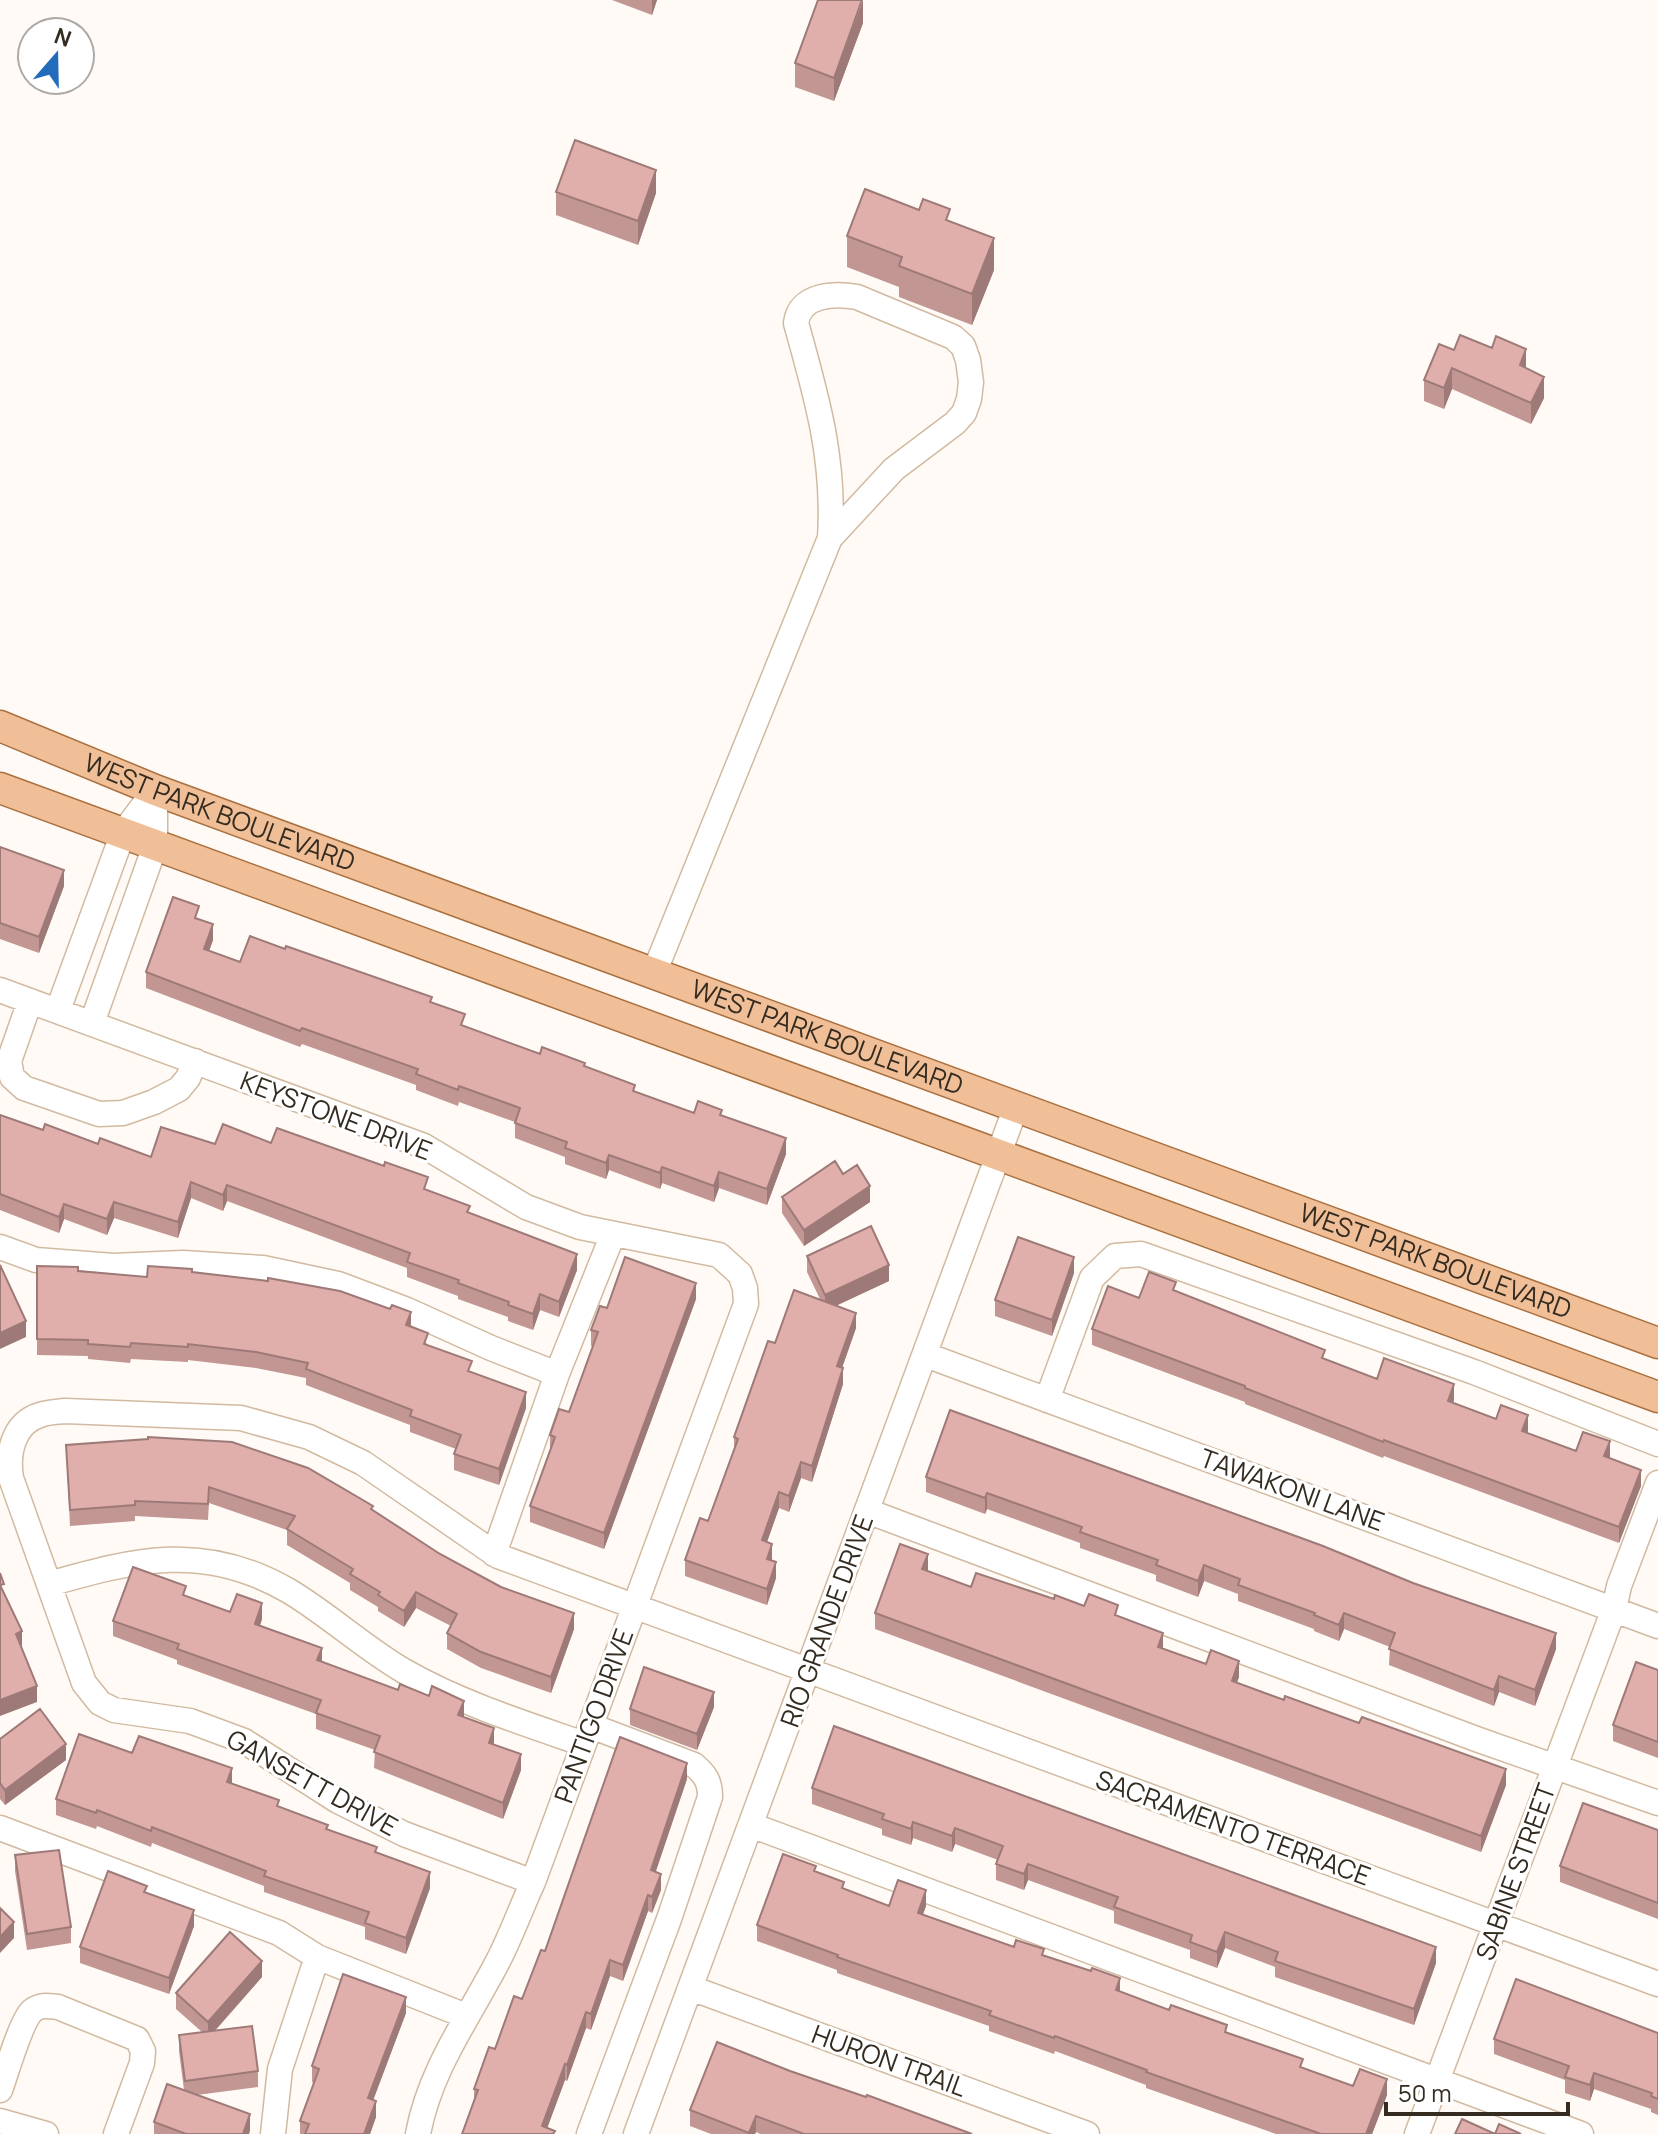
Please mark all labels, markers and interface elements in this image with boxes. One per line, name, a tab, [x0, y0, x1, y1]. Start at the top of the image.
north arrow	[16, 16, 96, 96]
text: N	[50, 20, 75, 54]
street label: WEST PARK BOULEVARD	[79, 744, 360, 879]
street label: WEST PARK BOULEVARD	[687, 970, 969, 1103]
street label: KEYSTONE DRIVE	[235, 1062, 437, 1168]
street label: WEST PARK BOULEVARD	[1295, 1194, 1577, 1327]
street label: TAWAKONI LANE	[1195, 1439, 1389, 1539]
street label: RIO GRANDE DRIVE	[771, 1510, 881, 1732]
street label: PANTIGO DRIVE	[545, 1624, 641, 1808]
street label: GANSETT DRIVE	[221, 1720, 404, 1844]
street label: SACRAMENTO TERRACE	[1091, 1761, 1376, 1894]
street label: SABINE STREET	[1466, 1778, 1564, 1965]
street label: HURON TRAIL	[807, 2015, 972, 2105]
scale bar	[1386, 2066, 1568, 2116]
text: 50 m	[1398, 2076, 1452, 2109]

